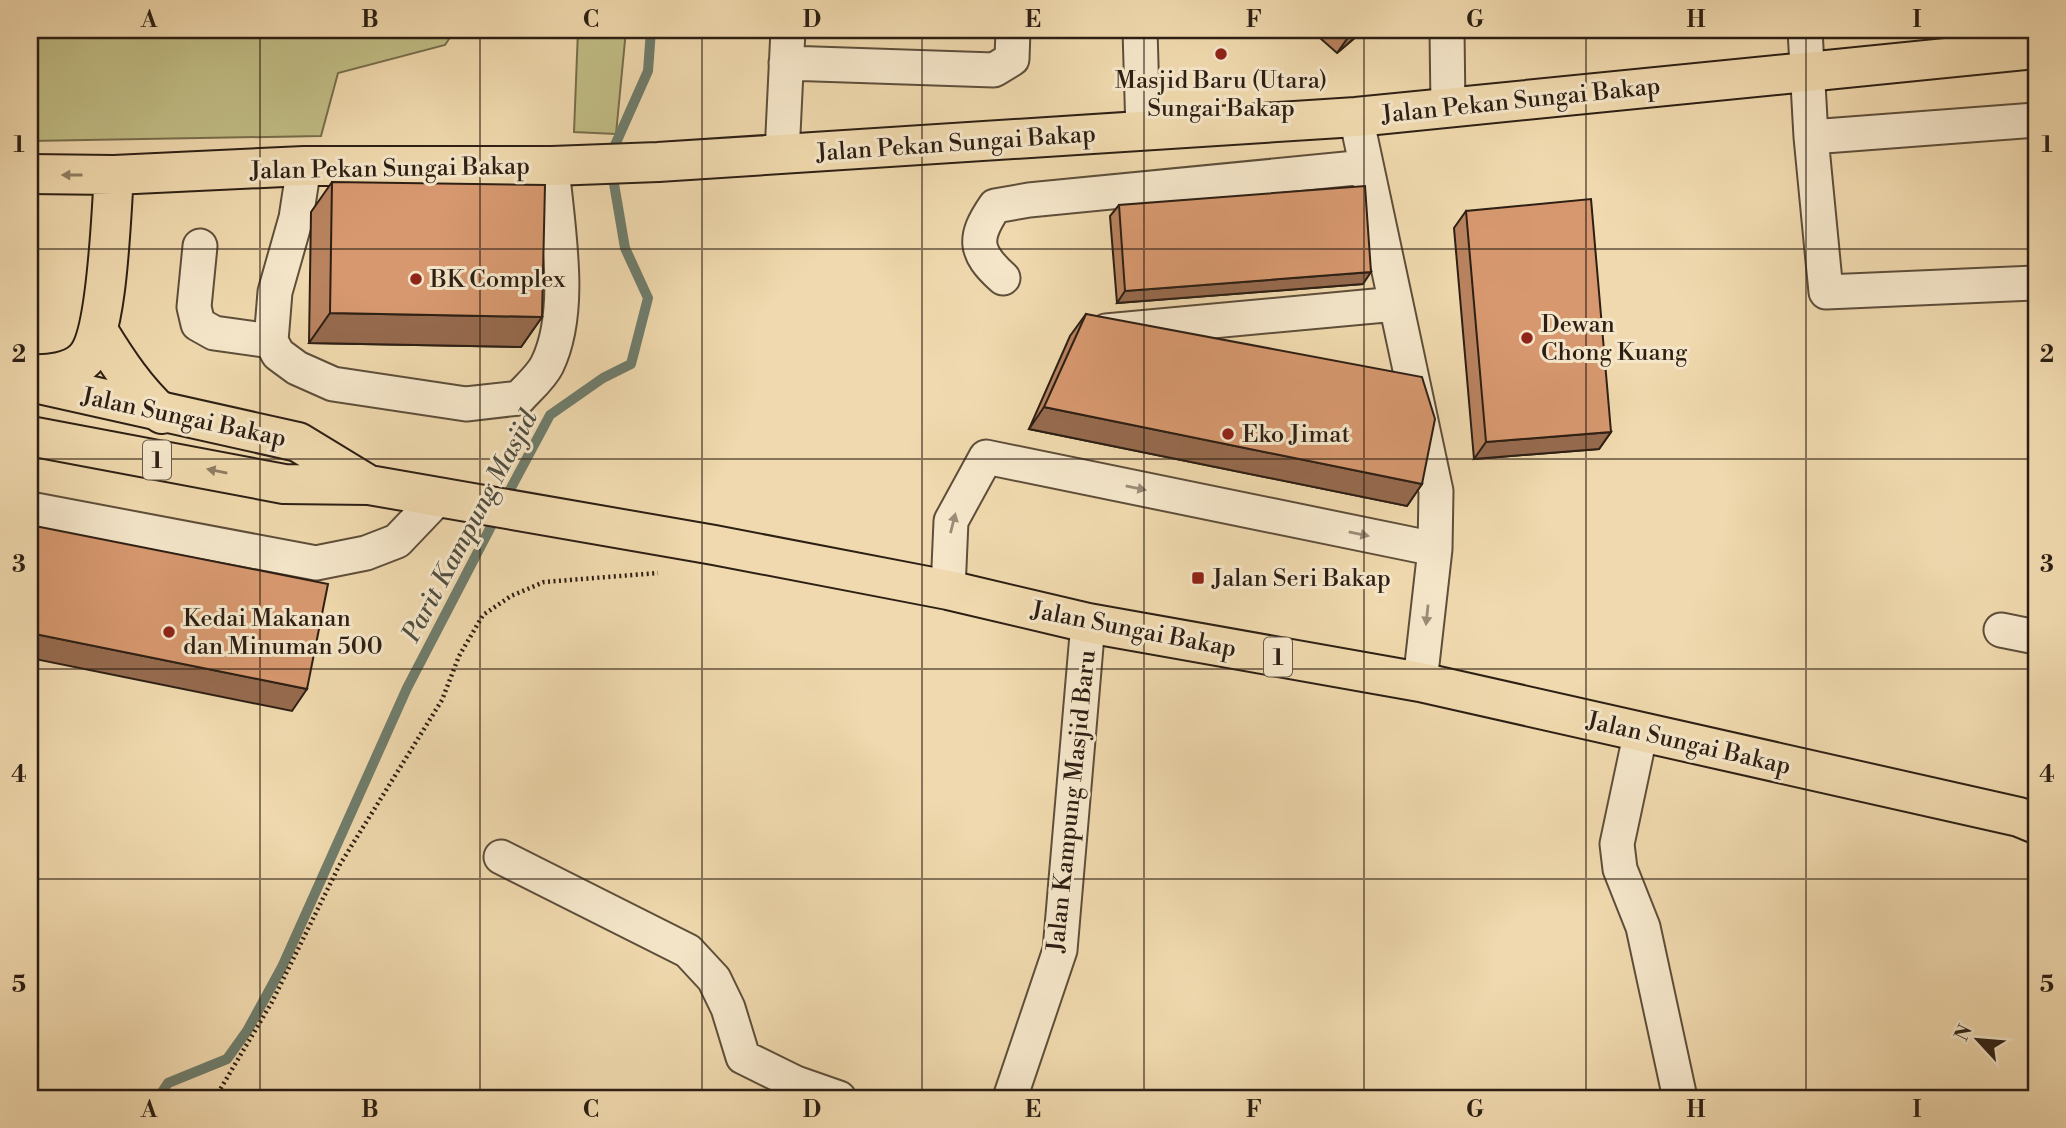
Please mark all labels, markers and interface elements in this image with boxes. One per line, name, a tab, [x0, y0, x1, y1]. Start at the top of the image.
text: A	[140, 6, 158, 34]
text: B	[361, 6, 379, 34]
text: C	[583, 6, 599, 34]
text: D	[803, 6, 821, 34]
text: E	[1025, 6, 1041, 34]
text: F	[1246, 6, 1262, 34]
text: G	[1466, 6, 1484, 34]
text: H	[1687, 6, 1706, 34]
text: I	[1913, 6, 1922, 34]
marker: Masjid Baru (Utara) Sungai Bakap	[1213, 46, 1229, 62]
place label: Masjid Baru (Utara) Sungai Bakap	[1115, 66, 1327, 124]
street label: Jalan Pekan Sungai Bakap	[1379, 71, 1662, 131]
street label: Jalan Pekan Sungai Bakap	[814, 119, 1097, 169]
text: 1	[13, 131, 25, 159]
text: 1	[2041, 131, 2053, 159]
street label: Jalan Pekan Sungai Bakap	[249, 152, 530, 186]
one-way arrow	[61, 169, 83, 180]
place label: BK Complex	[429, 265, 566, 295]
marker: BK Complex	[408, 271, 424, 287]
place label: Dewan Chong Kuang	[1541, 310, 1688, 368]
marker: Dewan Chong Kuang	[1519, 330, 1535, 346]
text: 2	[12, 341, 26, 369]
text: 2	[2040, 341, 2054, 369]
street label: Jalan Sungai Bakap	[78, 381, 289, 454]
water label: Parit Kampung Masjid	[395, 404, 545, 648]
place label: Eko Jimat	[1242, 420, 1350, 450]
marker: Eko Jimat	[1220, 426, 1236, 442]
road number: 1	[143, 440, 171, 480]
one-way arrow	[206, 466, 228, 477]
one-way arrow	[1125, 483, 1147, 494]
one-way arrow	[948, 511, 959, 533]
one-way arrow	[1348, 528, 1370, 539]
text: 3	[12, 551, 26, 579]
text: 3	[2040, 551, 2054, 579]
place label: Jalan Seri Bakap	[1211, 564, 1391, 594]
marker: Jalan Seri Bakap	[1190, 570, 1206, 586]
street label: Jalan Sungai Bakap	[1028, 595, 1239, 665]
place label: Kedai Makanan dan Minuman 500	[183, 604, 383, 662]
one-way arrow	[1421, 605, 1432, 627]
marker: Kedai Makanan dan Minuman 500	[161, 624, 177, 640]
road number: 1	[1264, 638, 1292, 677]
street label: Jalan Kampung Masjid Baru	[1041, 648, 1103, 955]
street label: Jalan Sungai Bakap	[1583, 706, 1794, 782]
text: 4	[11, 761, 27, 789]
text: 4	[2039, 761, 2055, 789]
text: 5	[12, 971, 26, 999]
text: 5	[2040, 971, 2054, 999]
north arrow	[1944, 1006, 2014, 1076]
text: N	[1950, 1021, 1978, 1045]
text: A	[140, 1096, 158, 1124]
text: B	[361, 1096, 379, 1124]
text: C	[583, 1096, 599, 1124]
text: D	[803, 1096, 821, 1124]
text: E	[1025, 1096, 1041, 1124]
text: F	[1246, 1096, 1262, 1124]
text: G	[1466, 1096, 1484, 1124]
text: H	[1687, 1096, 1706, 1124]
text: I	[1913, 1096, 1922, 1124]

